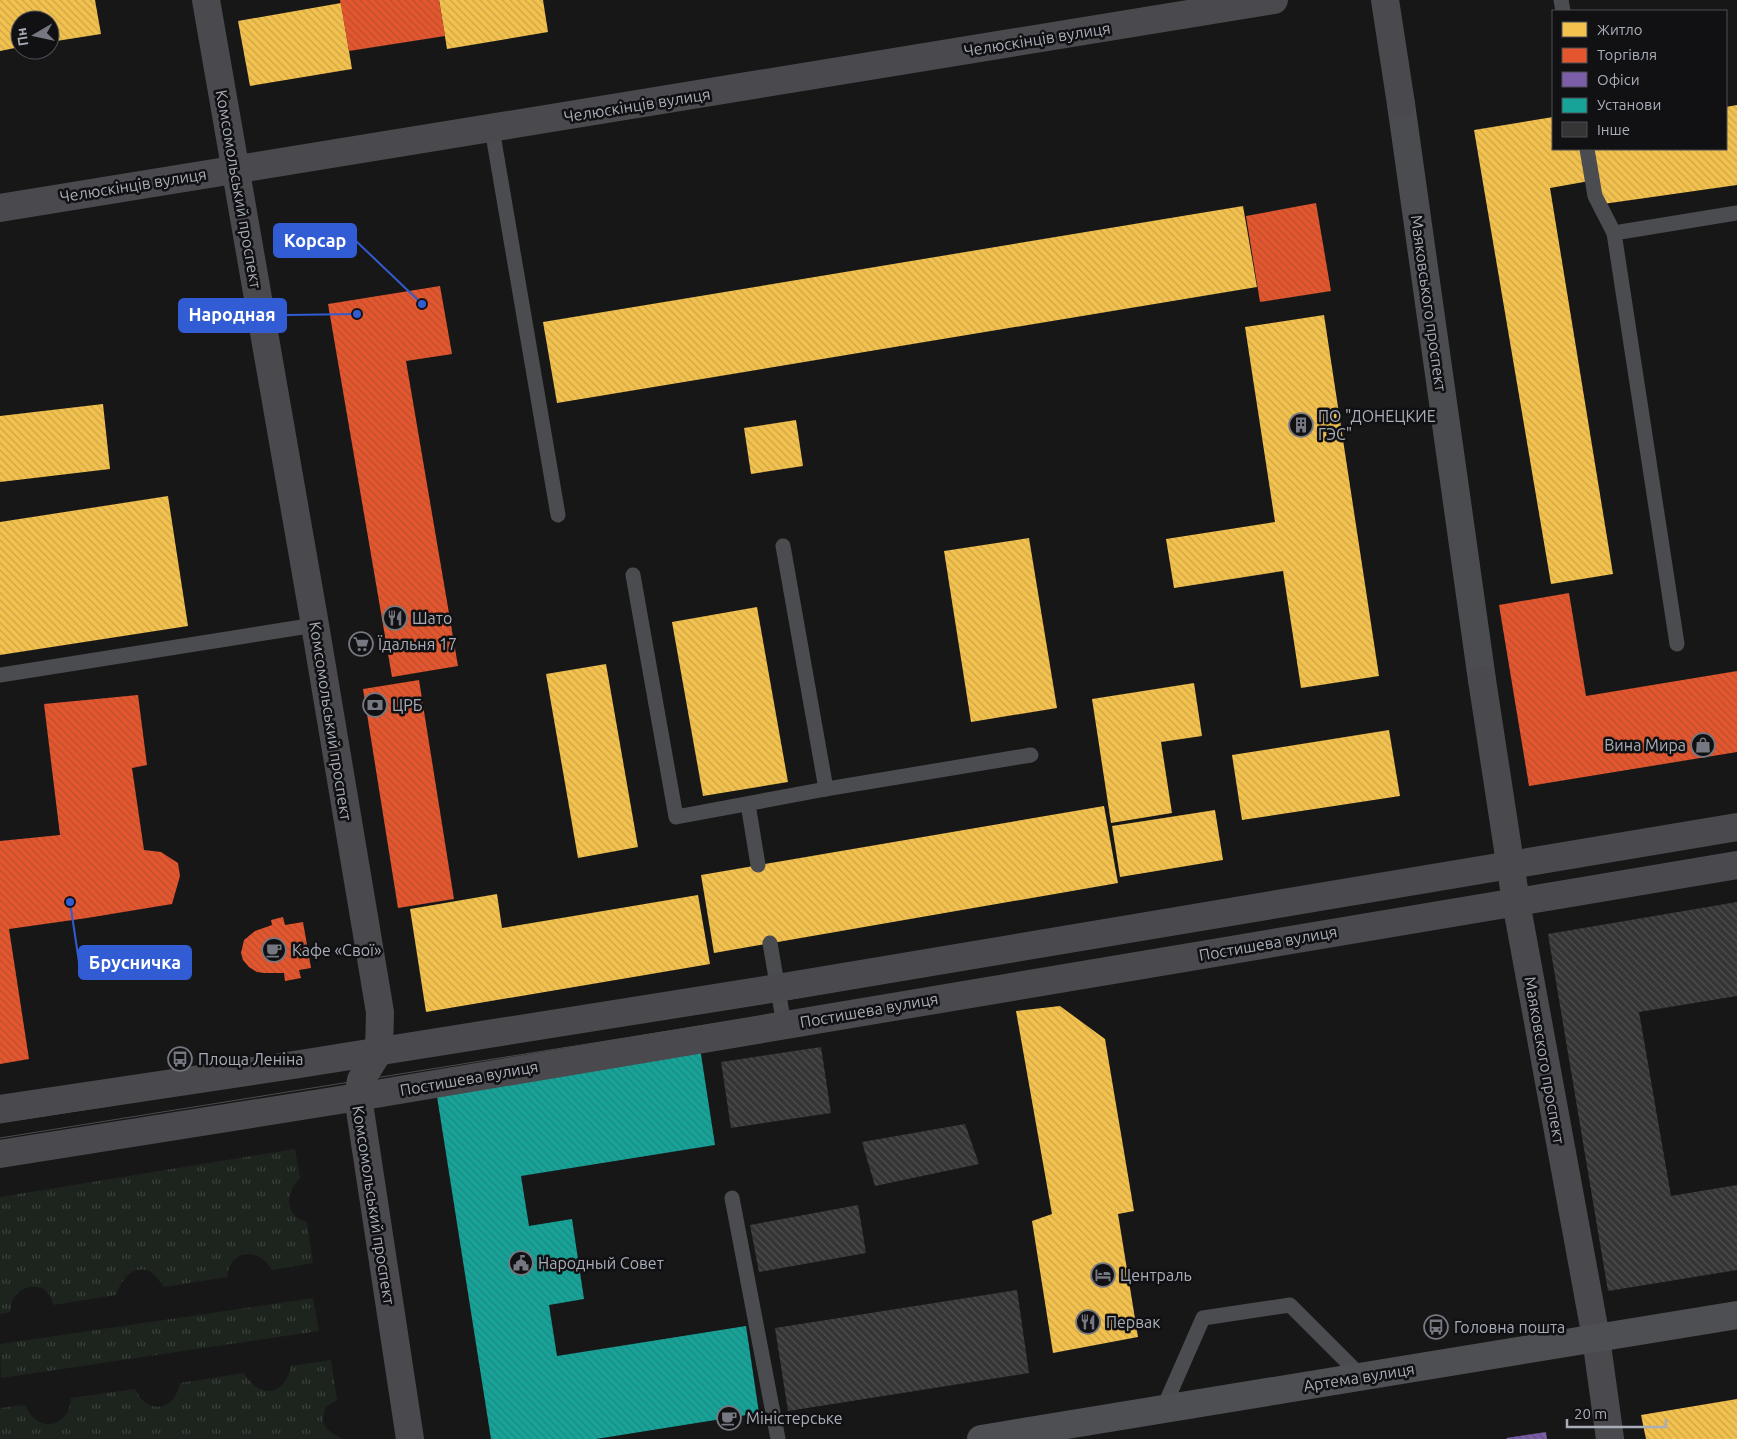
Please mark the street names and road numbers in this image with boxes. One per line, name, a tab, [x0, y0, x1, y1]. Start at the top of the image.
street label: Челюскінців вулиця	[962, 19, 1112, 59]
street label: Челюскінців вулиця	[562, 85, 712, 125]
street label: Комсомольський проспект	[213, 88, 265, 290]
street label: Челюскінців вулиця	[58, 165, 208, 205]
street label: Маяковського проспект	[1408, 214, 1450, 392]
street label: Комсомольський проспект	[306, 620, 356, 822]
street label: Постишева вулиця	[1197, 922, 1339, 964]
street label: Маяковского проспект	[1521, 975, 1569, 1145]
street label: Постишева вулиця	[798, 989, 940, 1031]
street label: Постишева вулиця	[398, 1057, 540, 1099]
street label: Комсомольський проспект	[349, 1104, 399, 1306]
street label: Артема вулиця	[1302, 1359, 1416, 1395]

